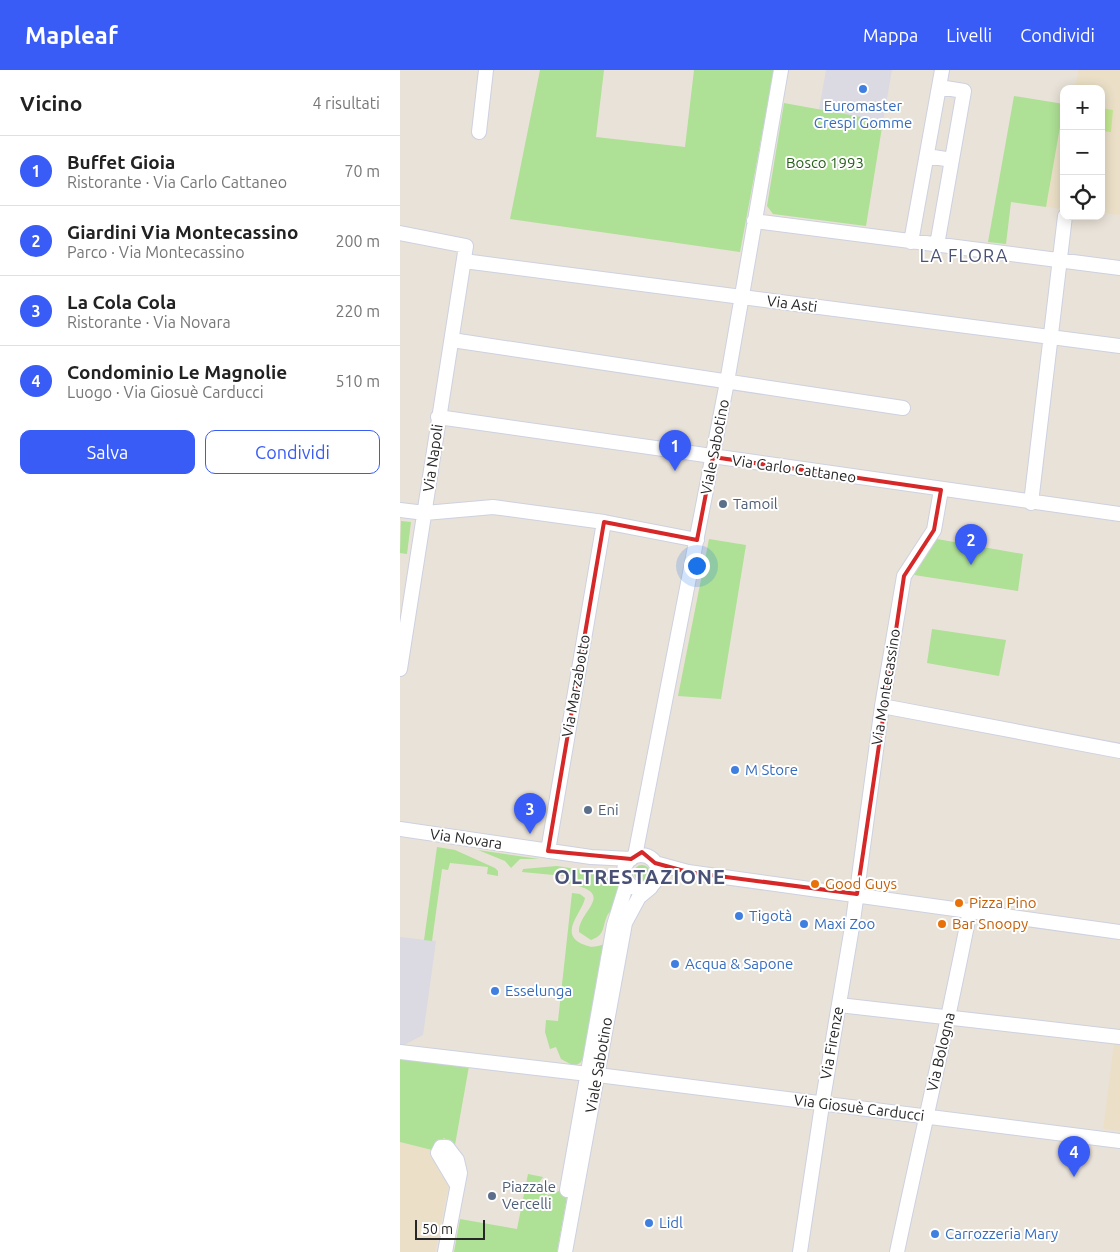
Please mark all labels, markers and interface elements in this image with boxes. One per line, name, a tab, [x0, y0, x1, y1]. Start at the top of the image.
text: Mapleaf	[25, 22, 118, 49]
text: Mappa	[863, 25, 918, 45]
text: Livelli	[946, 25, 992, 45]
text: Condividi	[1020, 25, 1095, 45]
marker: Euromaster Crespi Gomme	[857, 83, 869, 95]
map controls	[1060, 85, 1105, 220]
button: +	[1060, 85, 1105, 130]
text: Vicino	[20, 91, 82, 115]
text: 4 risultati	[312, 94, 380, 112]
place label: Euromaster Crespi Gomme	[814, 97, 912, 131]
button: −	[1060, 130, 1105, 175]
text: Buffet Gioia	[67, 151, 175, 173]
park label: Bosco 1993	[786, 154, 864, 171]
text: 1	[31, 162, 41, 180]
text: 70 m	[344, 162, 380, 180]
text: Ristorante · Via Carlo Cattaneo	[67, 173, 287, 191]
button: locate	[1060, 175, 1105, 220]
text: Giardini Via Montecassino	[67, 221, 298, 243]
text: 2	[31, 232, 41, 250]
text: 200 m	[335, 232, 380, 250]
text: Parco · Via Montecassino	[67, 243, 245, 261]
district label: LA FLORA	[920, 245, 1008, 265]
text: La Cola Cola	[67, 291, 176, 313]
street label: Via Asti	[766, 292, 818, 315]
text: 3	[31, 302, 41, 320]
text: 220 m	[335, 302, 380, 320]
text: Ristorante · Via Novara	[67, 313, 231, 331]
text: Condominio Le Magnolie	[67, 361, 287, 383]
text: 4	[31, 372, 41, 390]
text: 510 m	[335, 372, 380, 390]
text: Luogo · Via Giosuè Carducci	[67, 383, 264, 401]
street label: Viale Sabotino	[697, 398, 732, 496]
street label: Via Napoli	[419, 423, 446, 493]
button: Salva	[20, 430, 195, 474]
button: Condividi	[205, 430, 380, 474]
pin: 1	[659, 430, 691, 471]
street label: Via Carlo Cattaneo	[731, 451, 857, 486]
place label: Tamoil	[733, 495, 778, 512]
marker: Tamoil	[717, 498, 729, 510]
pin: 2	[955, 524, 987, 565]
your location	[684, 553, 710, 579]
street label: Via Montecassino	[868, 627, 903, 747]
street label: Via Marzabotto	[558, 633, 593, 739]
place label: M Store	[745, 761, 798, 778]
marker: M Store	[729, 764, 741, 776]
pin: 3	[514, 793, 546, 834]
place label: Eni	[598, 801, 619, 818]
marker: Eni	[582, 804, 594, 816]
street label: Via Novara	[429, 825, 503, 852]
district label: OLTRESTAZIONE	[554, 865, 726, 888]
place label: Good Guys	[825, 875, 897, 892]
marker: Good Guys	[809, 878, 821, 890]
place label: Pizza Pino	[969, 894, 1037, 911]
marker: Pizza Pino	[953, 897, 965, 909]
place label: Tigotà	[749, 907, 792, 924]
marker: Tigotà	[733, 910, 745, 922]
place label: Maxi Zoo	[814, 915, 875, 932]
place label: Bar Snoopy	[952, 915, 1028, 932]
marker: Maxi Zoo	[798, 918, 810, 930]
marker: Bar Snoopy	[936, 918, 948, 930]
place label: Acqua & Sapone	[685, 955, 793, 972]
marker: Acqua & Sapone	[669, 958, 681, 970]
place label: Esselunga	[505, 982, 572, 999]
marker: Esselunga	[489, 985, 501, 997]
street label: Via Firenze	[817, 1005, 846, 1081]
street label: Via Bologna	[923, 1011, 958, 1093]
street label: Viale Sabotino	[582, 1016, 615, 1114]
street label: Via Giosuè Carducci	[793, 1091, 925, 1124]
pin: 4	[1058, 1136, 1090, 1177]
place label: Piazzale Vercelli	[502, 1178, 556, 1212]
marker: Piazzale Vercelli	[486, 1190, 498, 1202]
place label: Lidl	[659, 1214, 683, 1231]
scale bar	[415, 1217, 485, 1240]
marker: Lidl	[643, 1217, 655, 1229]
text: 50 m	[422, 1221, 453, 1237]
place label: Carrozzeria Mary	[945, 1225, 1058, 1242]
marker: Carrozzeria Mary	[929, 1228, 941, 1240]

